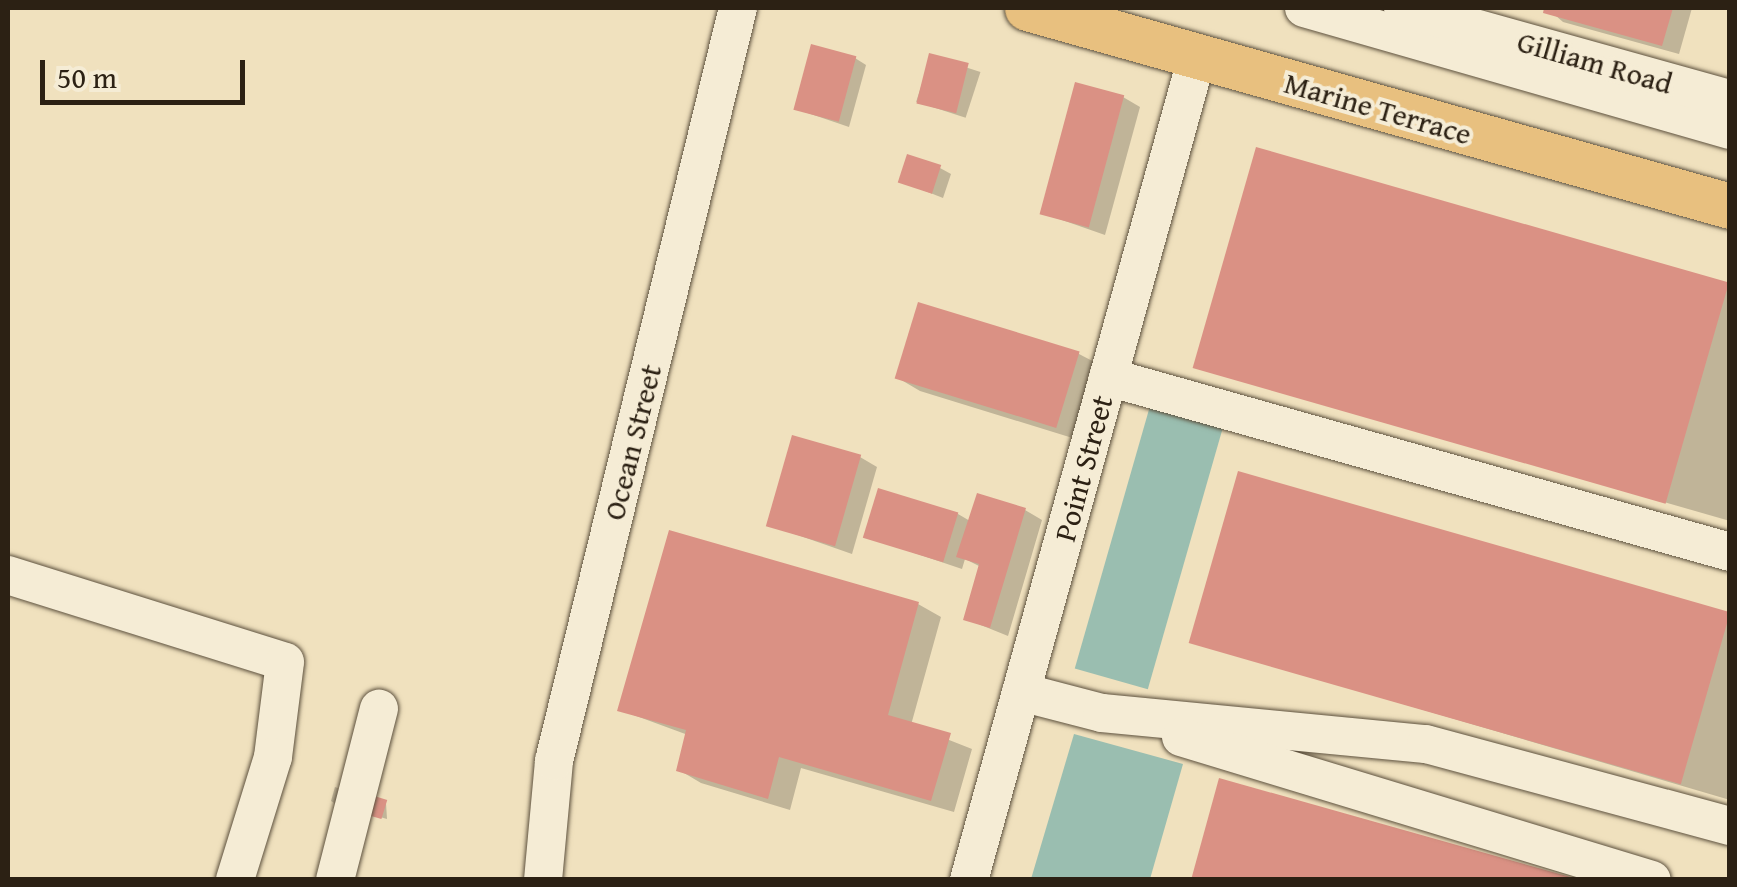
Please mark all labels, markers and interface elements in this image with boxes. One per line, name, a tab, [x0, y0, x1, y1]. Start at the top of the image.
street label: Gilliam Road	[1513, 23, 1677, 101]
scale bar	[45, 40, 250, 102]
text: 50 m	[57, 55, 117, 99]
street label: Marine Terrace	[1280, 64, 1476, 152]
street label: Ocean Street	[595, 360, 669, 524]
street label: Point Street	[1046, 391, 1120, 545]

